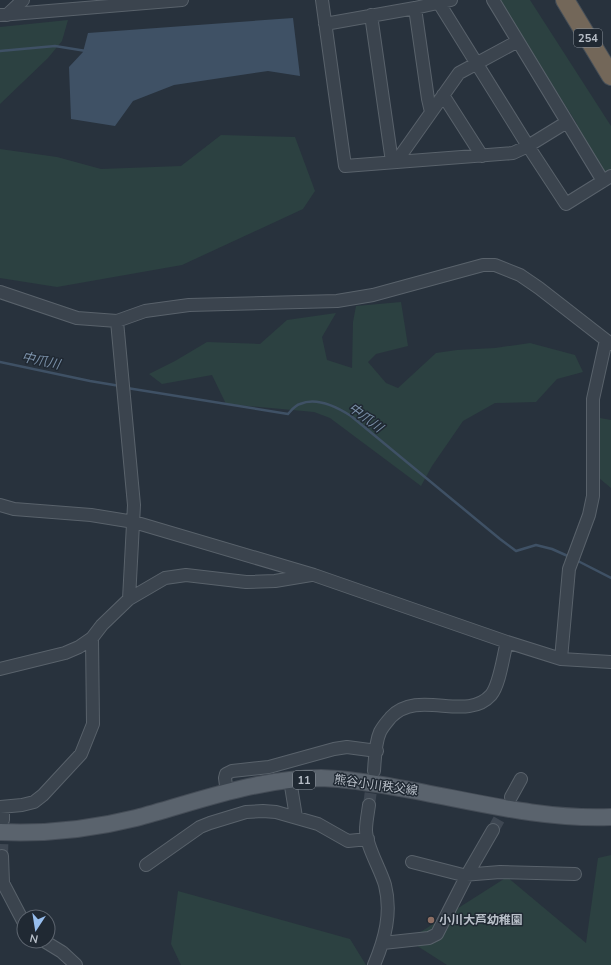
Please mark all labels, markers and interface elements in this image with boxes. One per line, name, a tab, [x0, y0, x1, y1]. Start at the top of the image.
road number: 254	[574, 29, 602, 47]
water label: 中爪川	[20, 348, 64, 374]
water label: 中爪川	[344, 399, 388, 438]
road number: 11	[293, 771, 315, 789]
street label: 熊谷小川秩父線	[333, 771, 419, 799]
north arrow	[16, 909, 56, 949]
place label: 小川大芦幼稚園	[439, 912, 523, 928]
marker: 小川大芦幼稚園	[426, 915, 436, 925]
text: N	[28, 930, 40, 946]

